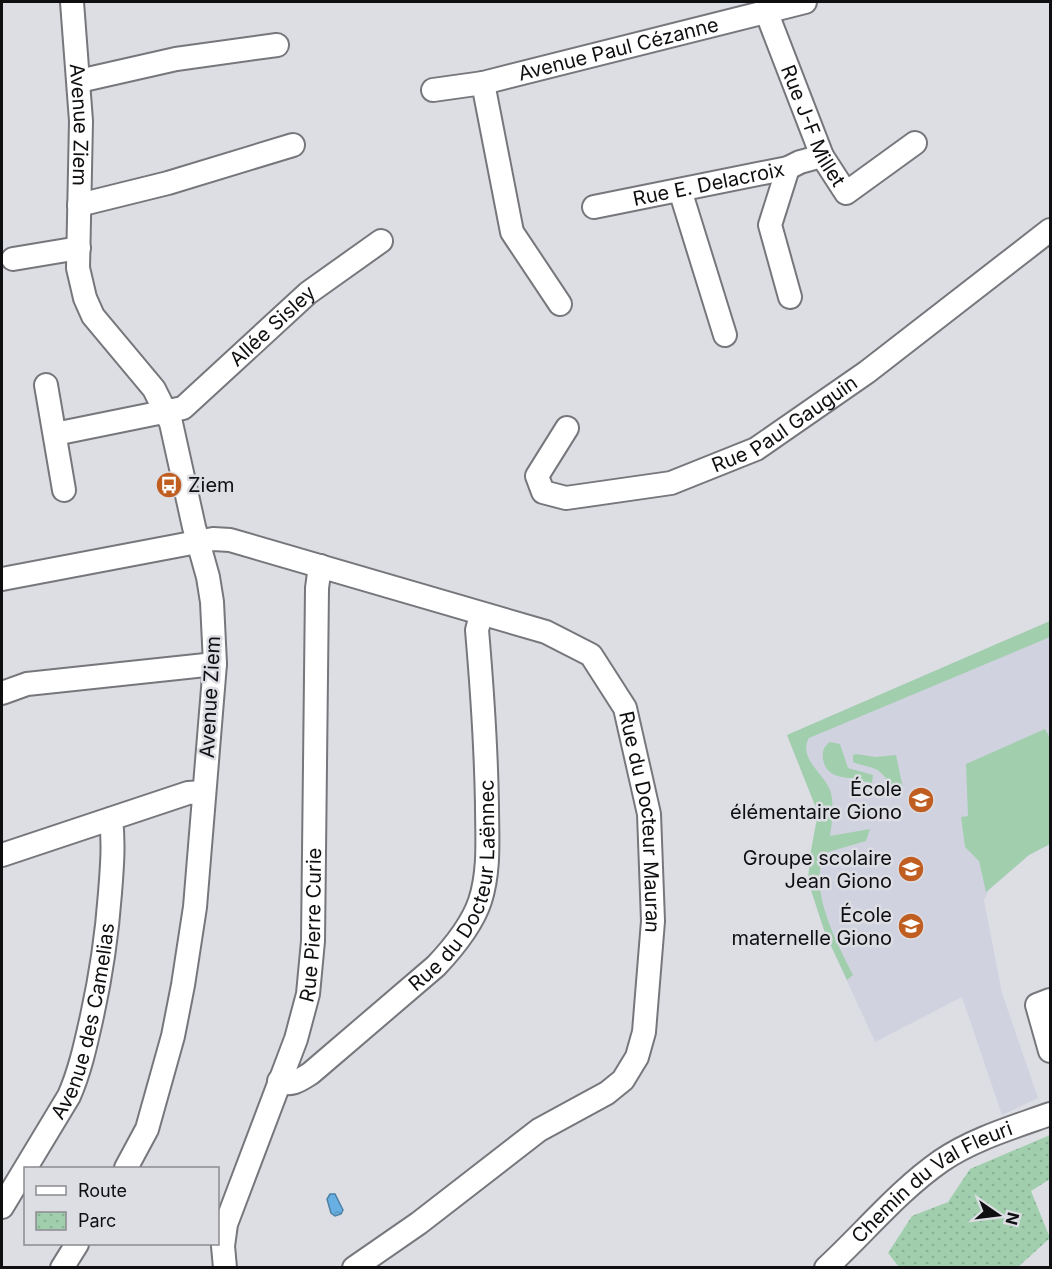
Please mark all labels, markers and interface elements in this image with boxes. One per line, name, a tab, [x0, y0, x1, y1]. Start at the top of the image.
street label: Avenue Paul Cézanne	[516, 12, 721, 86]
street label: Rue J-F Millet	[776, 61, 851, 191]
street label: Avenue Ziem	[65, 63, 93, 186]
street label: Rue E. Delacroix	[631, 157, 787, 211]
street label: Allée Sisley	[224, 280, 320, 371]
street label: Rue Paul Gauguin	[708, 370, 862, 477]
bus stop icon: Ziem	[154, 470, 184, 500]
place label: Ziem	[188, 473, 235, 497]
street label: Avenue Ziem	[195, 635, 225, 759]
street label: Rue du Docteur Mauran	[614, 709, 665, 934]
place label: École élémentaire Giono	[730, 776, 902, 824]
street label: Rue du Docteur Laënnec	[404, 779, 499, 996]
school or university icon: École élémentaire Giono	[906, 785, 936, 815]
place label: Groupe scolaire Jean Giono	[743, 846, 892, 893]
street label: Rue Pierre Curie	[294, 848, 326, 1005]
school or university icon: Groupe scolaire Jean Giono	[896, 854, 926, 884]
place label: École maternelle Giono	[731, 902, 892, 950]
school or university icon: École maternelle Giono	[896, 911, 926, 941]
street label: Avenue des Camelias	[46, 922, 119, 1124]
street label: Chemin du Val Fleuri	[846, 1116, 1016, 1248]
legend	[24, 1167, 219, 1245]
text: Route	[78, 1180, 127, 1201]
north arrow	[968, 1185, 1028, 1245]
text: Parc	[78, 1210, 116, 1231]
text: N	[1001, 1210, 1024, 1227]

